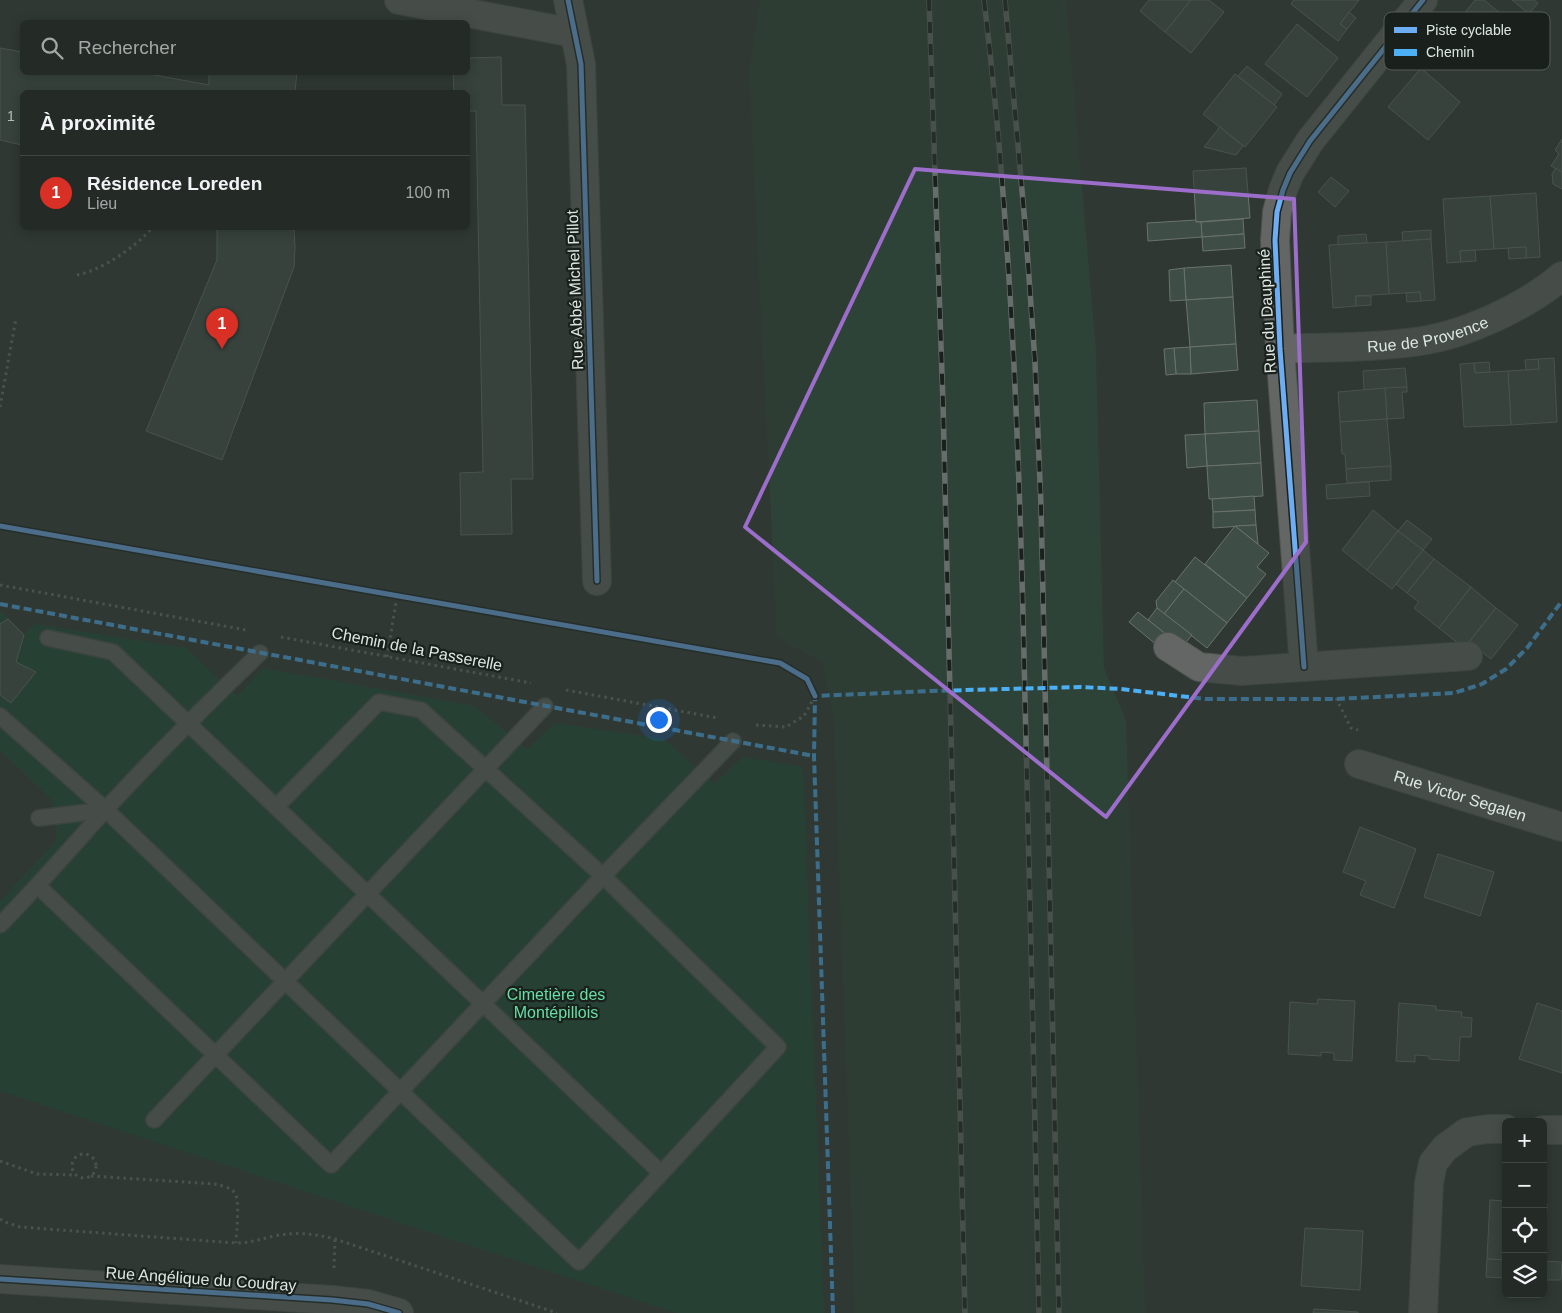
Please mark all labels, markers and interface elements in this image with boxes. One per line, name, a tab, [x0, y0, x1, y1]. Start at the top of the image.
legend	[1384, 12, 1550, 70]
search box	[20, 20, 470, 75]
text: Piste cyclable	[1426, 22, 1512, 38]
icon: search	[38, 34, 66, 62]
text: Rechercher	[78, 37, 176, 58]
text: Chemin	[1426, 44, 1474, 60]
house number: 1	[7, 108, 15, 124]
text: À proximité	[40, 111, 156, 134]
text: Résidence Loreden	[87, 173, 262, 194]
text: 1	[52, 184, 60, 201]
text: 100 m	[406, 184, 450, 201]
text: Lieu	[87, 195, 117, 212]
street label: Rue Abbé Michel Pillot	[564, 209, 586, 370]
street label: Rue du Dauphiné	[1255, 248, 1279, 374]
pin: 1	[206, 308, 238, 349]
street label: Rue de Provence	[1367, 313, 1491, 355]
street label: Chemin de la Passerelle	[330, 624, 504, 674]
your location	[646, 707, 672, 733]
street label: Rue Victor Segalen	[1392, 767, 1529, 824]
park label: Cimetière des Montépillois	[507, 986, 605, 1021]
map controls	[1502, 1118, 1547, 1298]
button: +	[1502, 1118, 1547, 1163]
button: −	[1502, 1163, 1547, 1208]
button: locate	[1502, 1208, 1547, 1253]
button: layers	[1502, 1253, 1547, 1298]
street label: Rue Angélique du Coudray	[105, 1264, 297, 1294]

